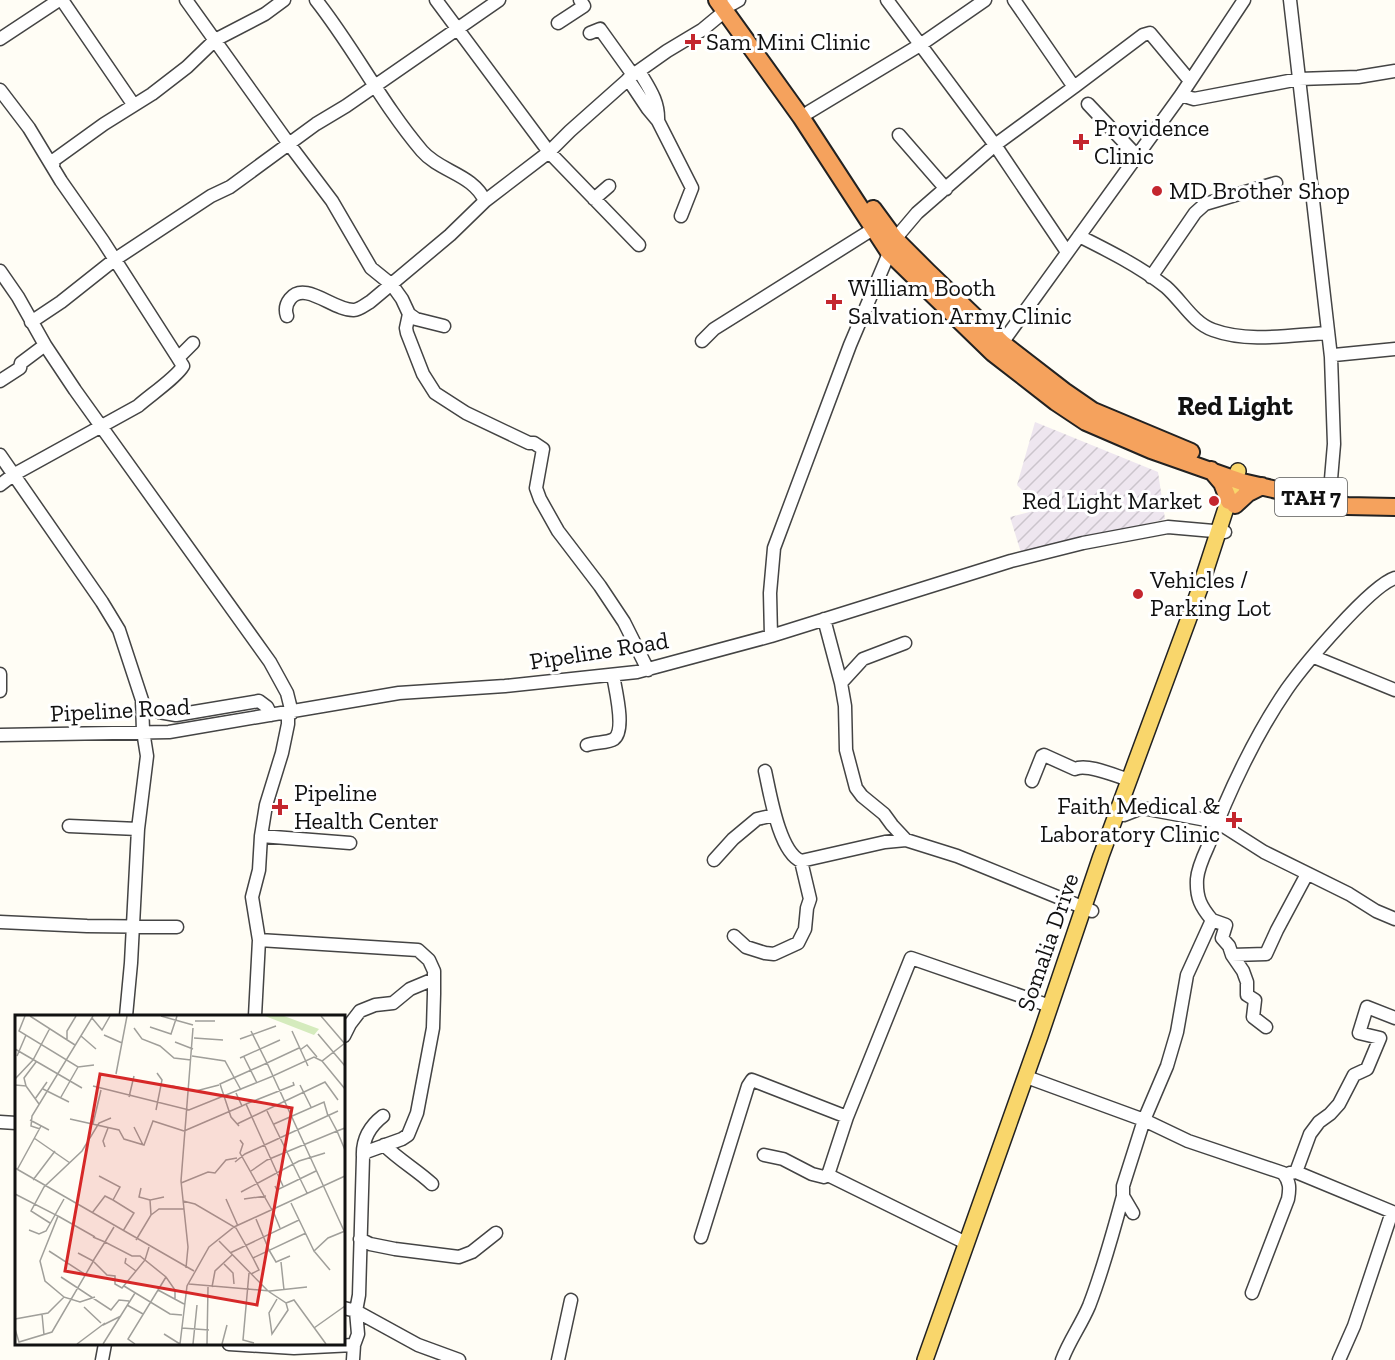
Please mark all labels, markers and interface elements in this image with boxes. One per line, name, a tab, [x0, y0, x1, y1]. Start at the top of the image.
place label: Sam Mini Clinic	[706, 27, 871, 56]
marker: Sam Mini Clinic	[684, 33, 702, 51]
place label: Providence Clinic	[1094, 113, 1209, 170]
marker: Providence Clinic	[1072, 133, 1090, 151]
place label: MD Brother Shop	[1169, 176, 1350, 205]
marker: MD Brother Shop	[1150, 184, 1164, 198]
place label: William Booth Salvation Army Clinic	[848, 273, 1072, 330]
marker: William Booth Salvation Army Clinic	[825, 293, 843, 311]
district label: Red Light	[1177, 390, 1293, 422]
road number: TAH 7	[1275, 478, 1347, 516]
place label: Red Light Market	[1022, 486, 1202, 515]
marker: Red Light Market	[1207, 494, 1221, 508]
place label: Vehicles / Parking Lot	[1149, 565, 1271, 622]
marker: Vehicles / Parking Lot	[1131, 587, 1145, 601]
street label: Pipeline Road	[527, 625, 670, 676]
street label: Pipeline Road	[49, 691, 191, 728]
place label: Pipeline Health Center	[294, 778, 439, 835]
place label: Faith Medical & Laboratory Clinic	[1040, 791, 1220, 848]
marker: Pipeline Health Center	[271, 798, 289, 816]
marker: Faith Medical & Laboratory Clinic	[1225, 811, 1243, 829]
street label: Somalia Drive	[1010, 869, 1085, 1015]
inset map	[15, 1015, 345, 1345]

